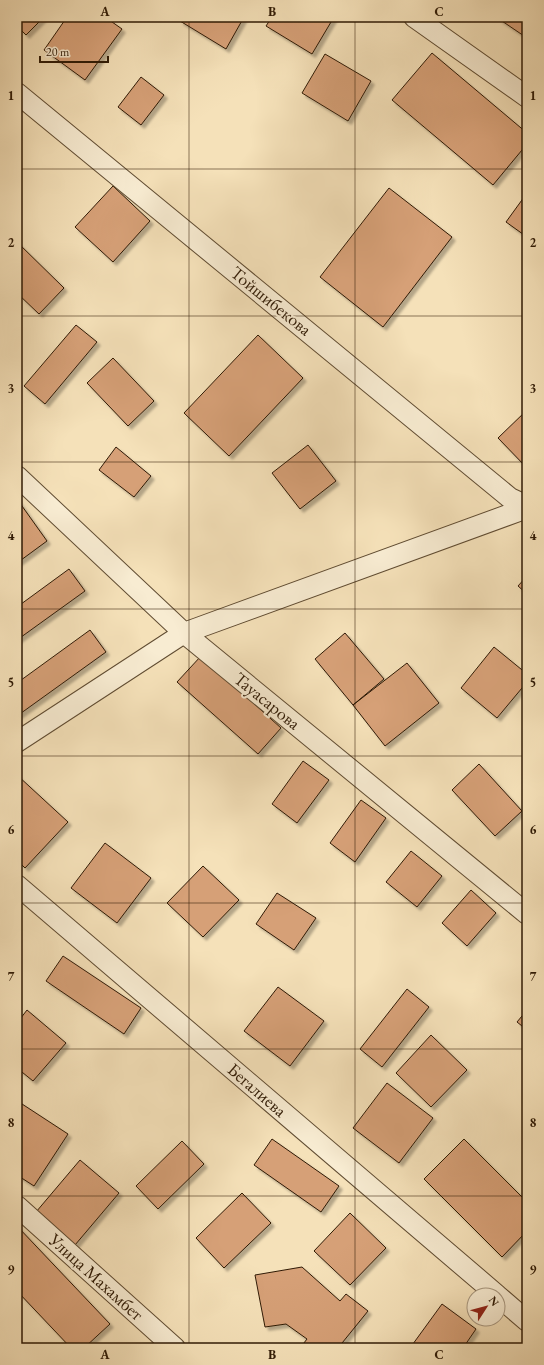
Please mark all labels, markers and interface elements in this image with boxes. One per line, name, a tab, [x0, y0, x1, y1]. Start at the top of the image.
text: A	[99, 3, 110, 20]
text: B	[268, 3, 276, 20]
text: C	[434, 3, 444, 20]
scale bar	[40, 38, 108, 64]
text: 20 m	[46, 44, 70, 60]
text: 1	[8, 87, 15, 104]
text: 1	[530, 87, 537, 104]
text: 2	[8, 234, 15, 251]
text: 2	[530, 234, 537, 251]
street label: Тойшибекова	[226, 261, 317, 341]
text: 3	[8, 380, 15, 397]
text: 3	[530, 380, 537, 397]
text: 4	[8, 527, 15, 544]
text: 4	[530, 527, 537, 544]
street label: Тауасарова	[229, 667, 306, 735]
text: 5	[8, 674, 14, 691]
text: 5	[530, 674, 536, 691]
text: 6	[8, 821, 15, 838]
text: 6	[530, 821, 537, 838]
text: 7	[8, 968, 15, 985]
text: 7	[530, 968, 537, 985]
street label: Бегалиева	[223, 1058, 292, 1122]
text: 8	[8, 1114, 15, 1131]
text: 8	[530, 1114, 537, 1131]
street label: Улица Махамбет	[43, 1227, 149, 1326]
text: 9	[8, 1261, 15, 1278]
text: 9	[530, 1261, 537, 1278]
north arrow	[466, 1287, 506, 1327]
text: N	[486, 1293, 502, 1309]
text: A	[99, 1346, 110, 1363]
text: B	[268, 1346, 276, 1363]
text: C	[434, 1346, 444, 1363]

